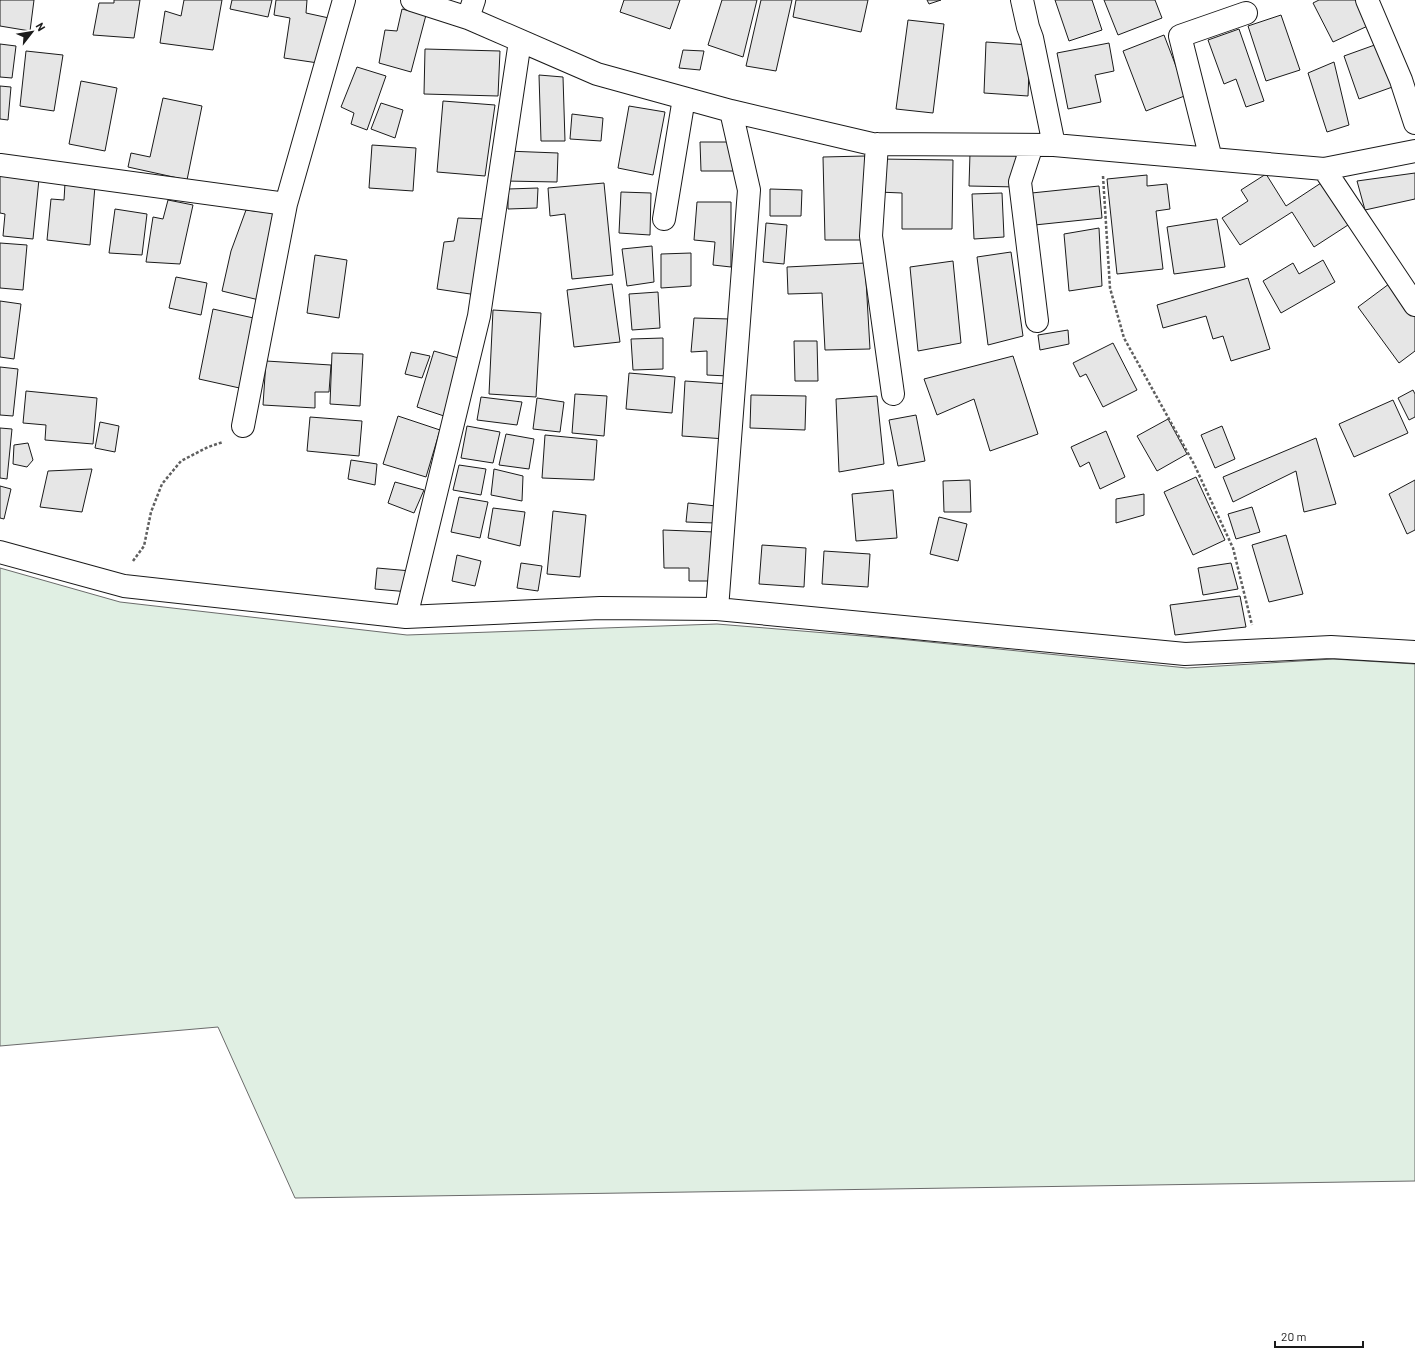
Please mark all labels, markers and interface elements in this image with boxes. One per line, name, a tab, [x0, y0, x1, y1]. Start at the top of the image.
north arrow	[12, 12, 52, 52]
text: N	[34, 20, 48, 33]
scale bar	[1275, 1323, 1363, 1349]
text: 20 m	[1281, 1329, 1307, 1343]

